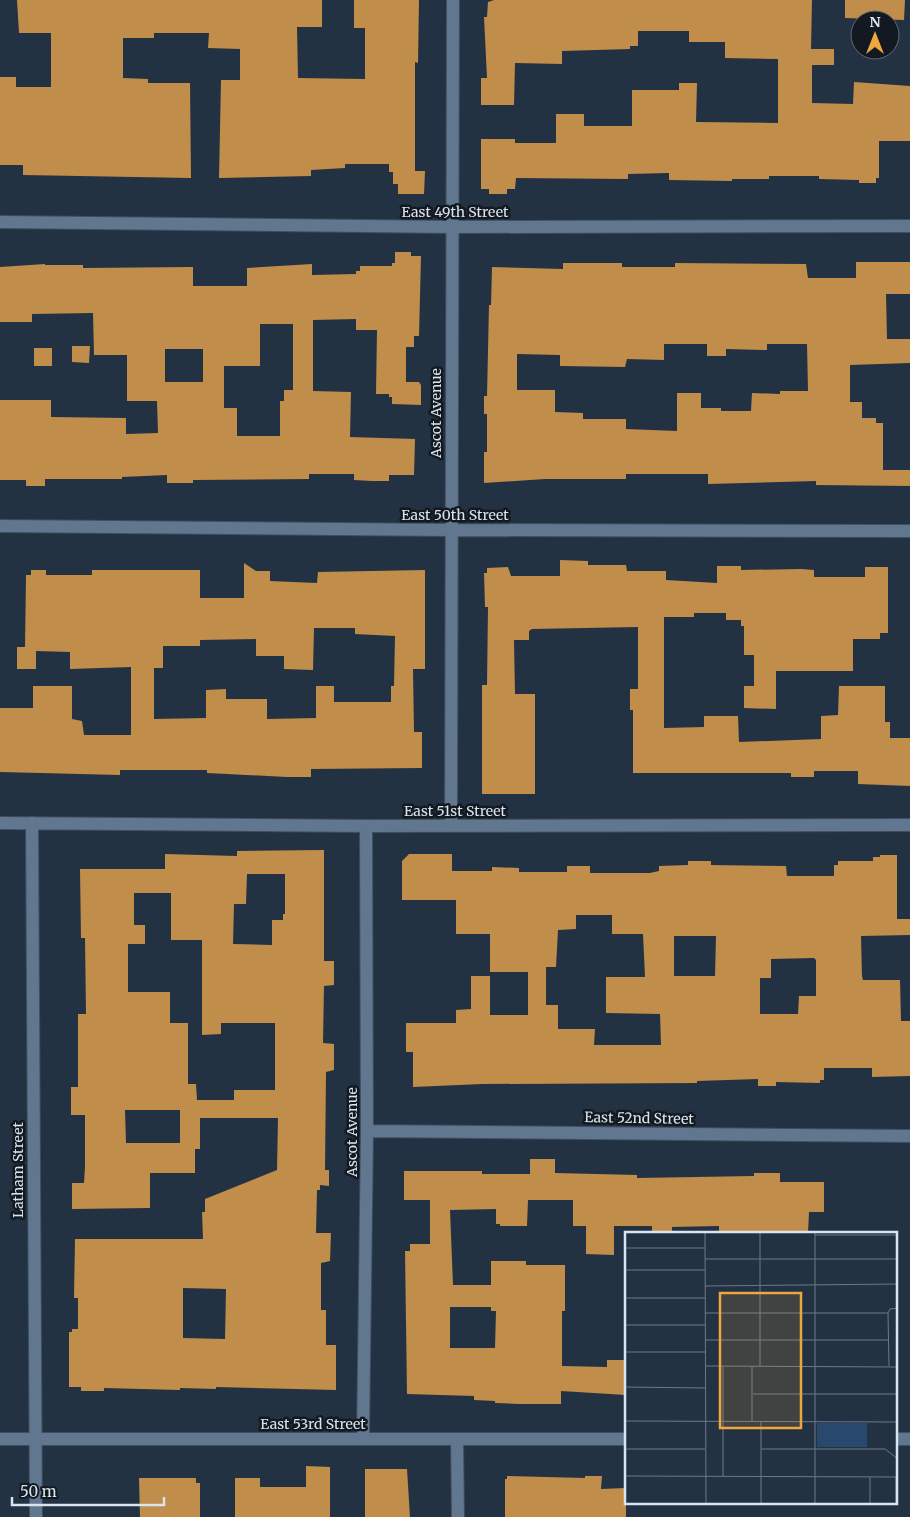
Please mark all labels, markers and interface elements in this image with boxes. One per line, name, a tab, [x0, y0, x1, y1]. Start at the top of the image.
north arrow	[850, 10, 900, 60]
text: N	[869, 13, 881, 31]
street label: East 49th Street	[402, 203, 509, 221]
street label: Ascot Avenue	[427, 368, 445, 459]
street label: East 50th Street	[401, 506, 509, 524]
street label: East 51st Street	[404, 802, 507, 820]
street label: Ascot Avenue	[343, 1087, 361, 1178]
street label: East 52nd Street	[584, 1108, 694, 1128]
street label: Latham Street	[9, 1122, 27, 1218]
inset map	[625, 1232, 898, 1504]
street label: East 53rd Street	[260, 1415, 366, 1433]
scale bar	[12, 1474, 165, 1506]
text: 50 m	[20, 1482, 57, 1501]

